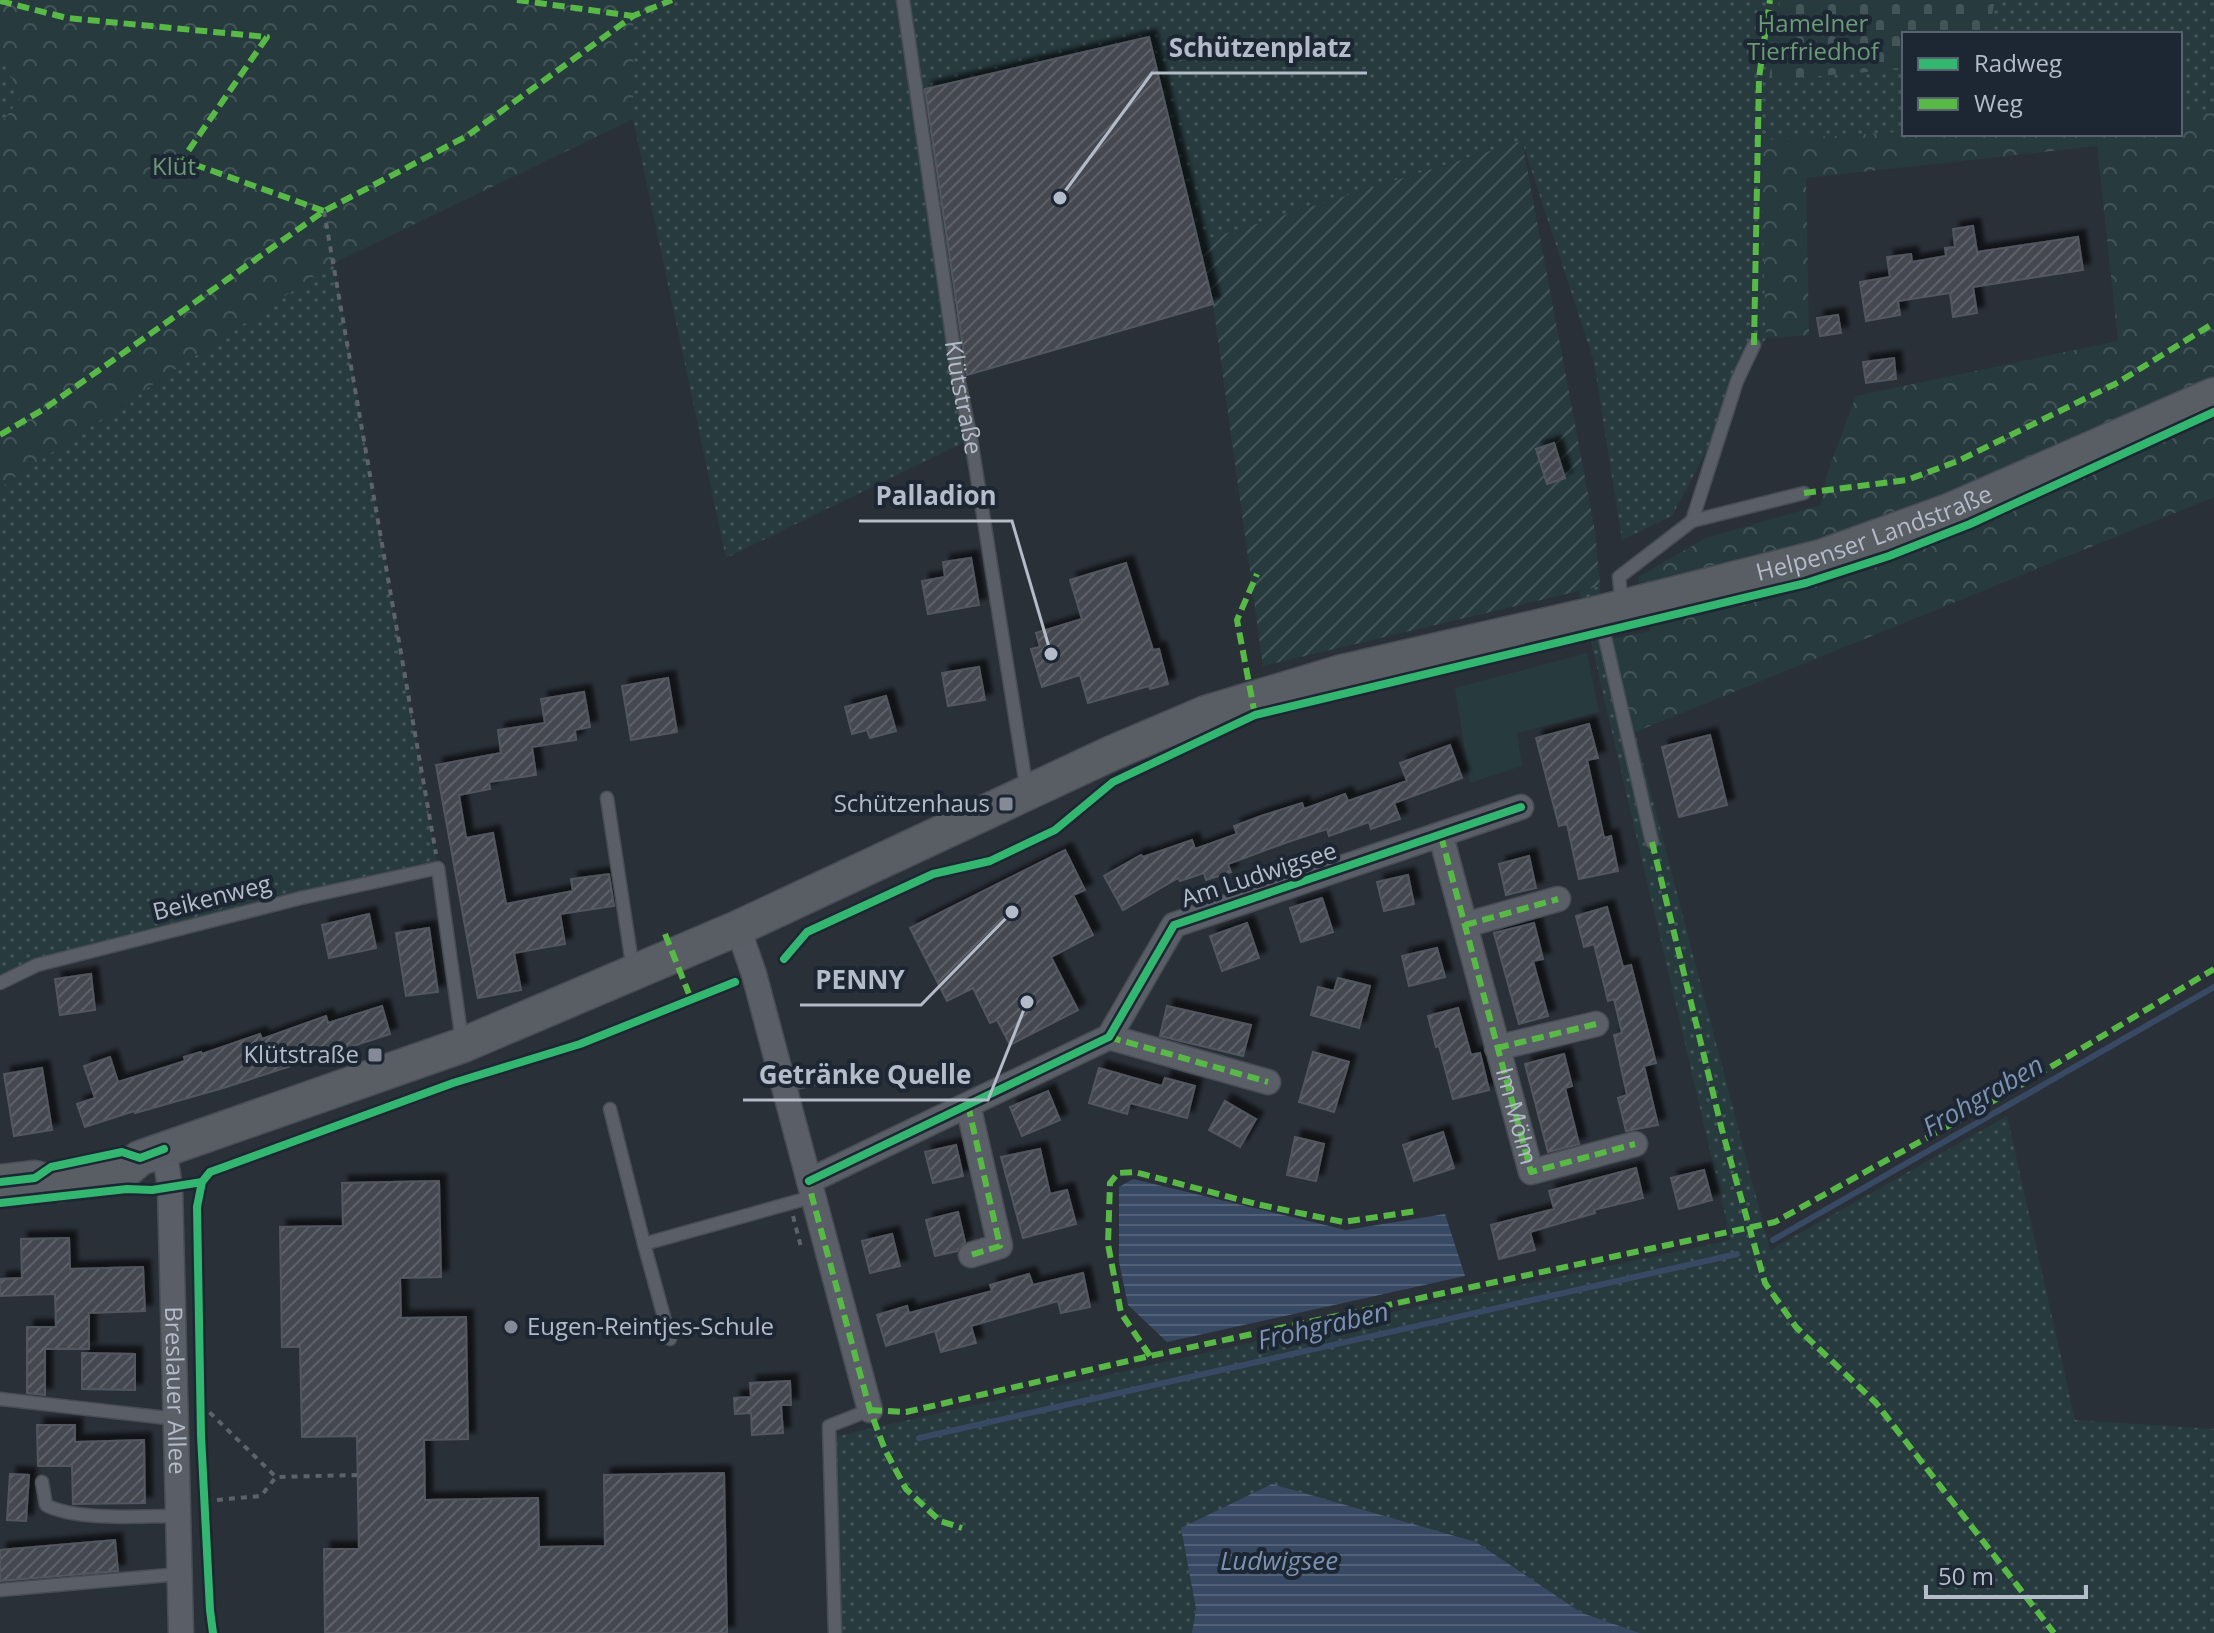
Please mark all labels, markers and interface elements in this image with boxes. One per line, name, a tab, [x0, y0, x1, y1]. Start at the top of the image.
park label: Hamelner Tierfriedhof	[1747, 6, 1881, 67]
callout: Schützenplatz	[1152, 23, 1367, 73]
text: Schützenplatz	[1169, 29, 1351, 65]
legend	[1902, 32, 2182, 136]
text: Radweg	[1974, 46, 2062, 79]
text: Weg	[1974, 86, 2023, 119]
park label: Klüt	[152, 149, 196, 182]
street label: Klütstraße	[938, 338, 991, 457]
callout: Palladion	[859, 471, 1012, 521]
street label: Helpenser Landstraße	[1752, 476, 1997, 588]
text: Palladion	[875, 477, 997, 513]
place label: Schützenhaus	[834, 786, 990, 819]
marker: Schützenhaus	[997, 795, 1015, 813]
street label: Am Ludwigsee	[1177, 833, 1340, 914]
street label: Beikenweg	[149, 866, 274, 927]
callout: PENNY	[800, 955, 921, 1005]
text: PENNY	[815, 961, 905, 997]
place label: Klütstraße	[243, 1037, 359, 1070]
marker: Klütstraße	[366, 1046, 384, 1064]
water label: Frohgraben	[1916, 1046, 2049, 1144]
callout: Getränke Quelle	[743, 1050, 988, 1100]
text: Getränke Quelle	[759, 1056, 971, 1092]
street label: Im Mölm	[1489, 1063, 1546, 1168]
water label: Frohgraben	[1254, 1292, 1392, 1358]
street label: Breslauer Allee	[158, 1306, 195, 1475]
place label: Eugen-Reintjes-Schule	[527, 1309, 774, 1342]
marker: Eugen-Reintjes-Schule	[502, 1318, 520, 1336]
water label: Ludwigsee	[1220, 1542, 1338, 1578]
scale bar	[1926, 1549, 2086, 1599]
text: 50 m	[1938, 1559, 1994, 1592]

